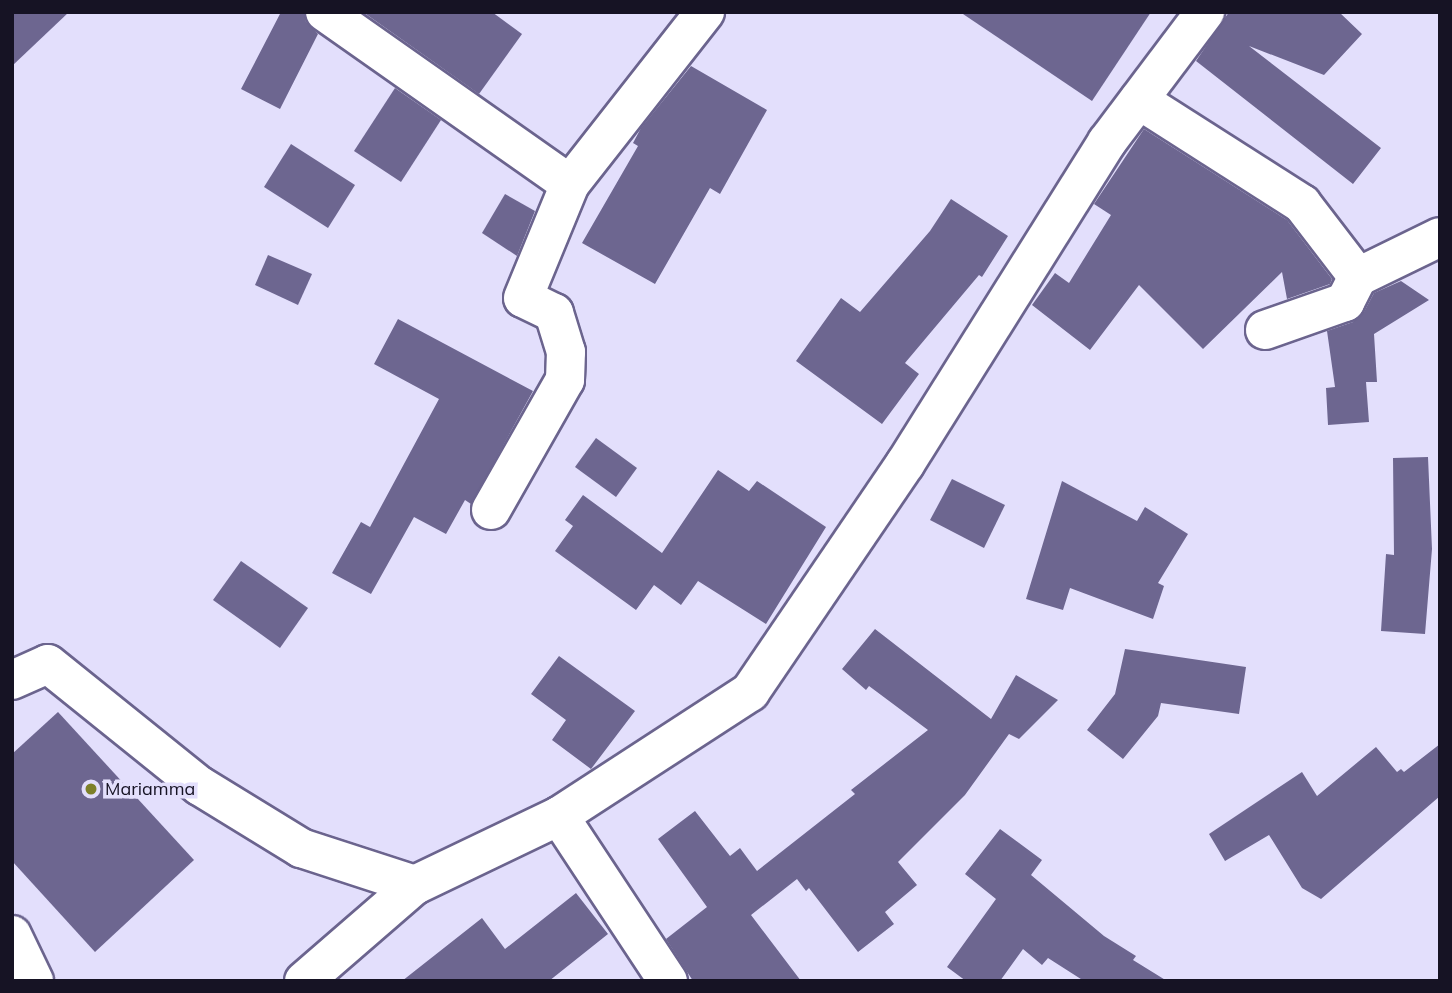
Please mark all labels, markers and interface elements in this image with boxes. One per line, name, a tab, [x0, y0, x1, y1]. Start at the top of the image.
place label: Mariamma	[105, 778, 195, 800]
marker: Mariamma	[83, 781, 99, 797]

